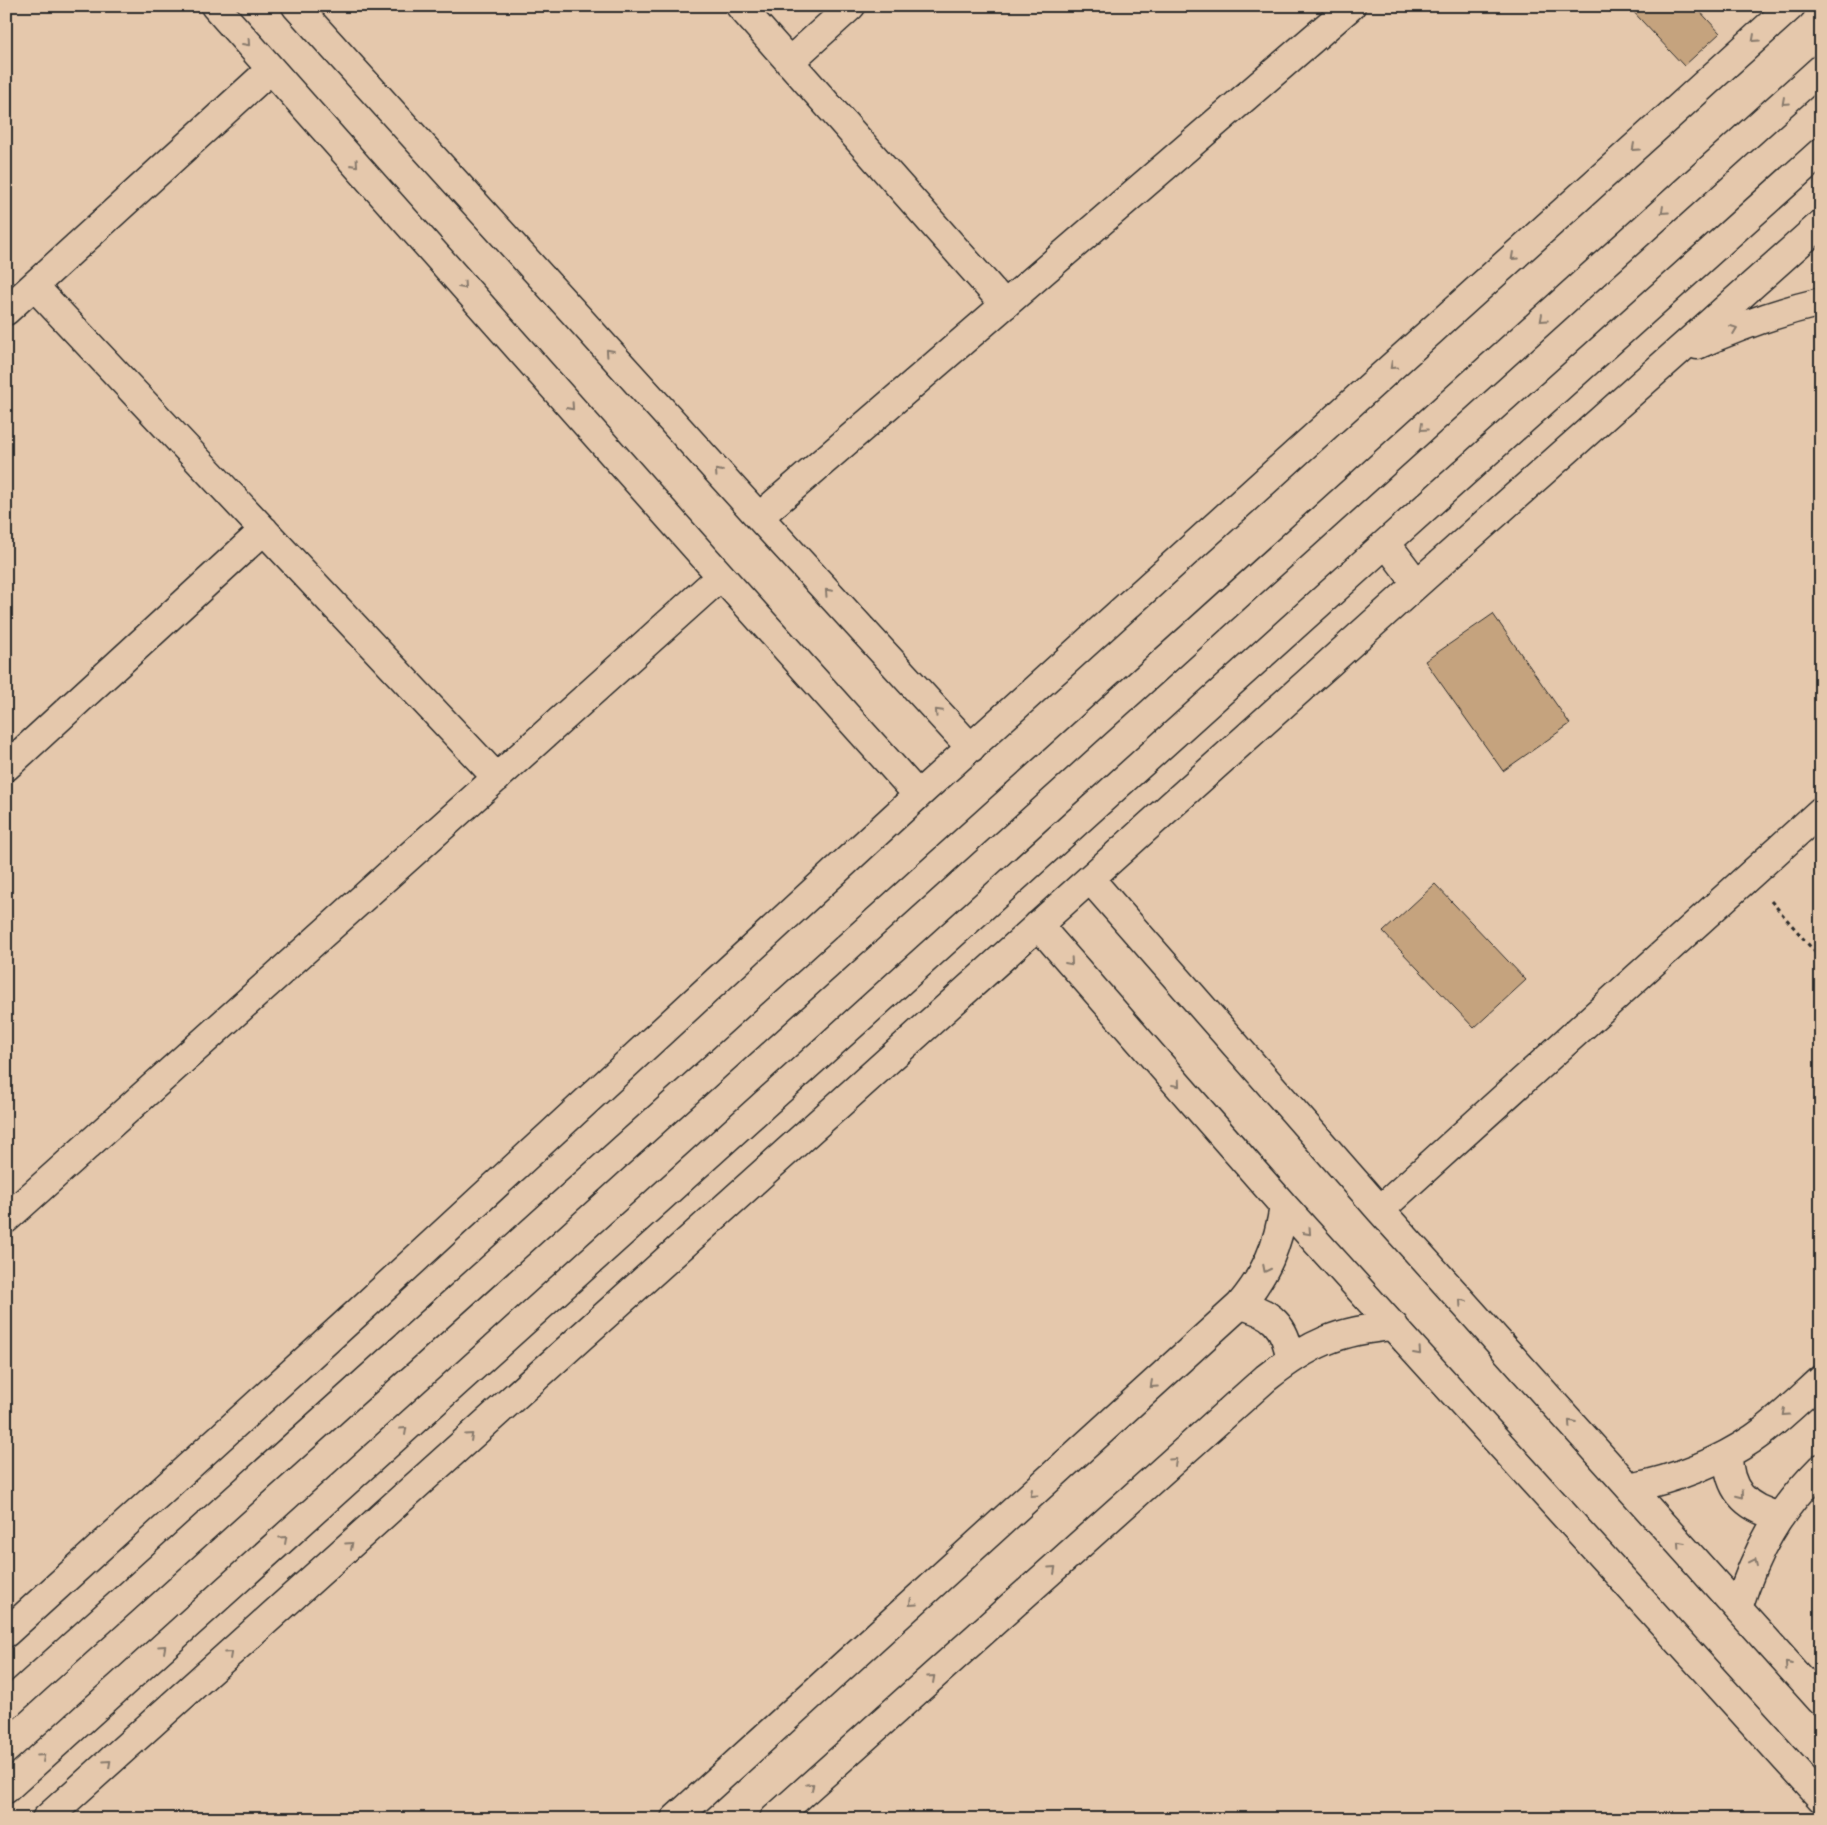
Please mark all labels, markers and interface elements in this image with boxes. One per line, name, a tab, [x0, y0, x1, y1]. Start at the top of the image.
one-way arrow	[1752, 33, 1761, 42]
one-way arrow	[242, 37, 251, 46]
one-way arrow	[1781, 96, 1790, 105]
one-way arrow	[1631, 142, 1640, 151]
one-way arrow	[349, 159, 358, 168]
one-way arrow	[1660, 205, 1669, 214]
one-way arrow	[1510, 251, 1519, 260]
one-way arrow	[457, 280, 466, 289]
one-way arrow	[1540, 314, 1549, 323]
one-way arrow	[1729, 325, 1738, 335]
one-way arrow	[606, 348, 615, 357]
one-way arrow	[1390, 360, 1399, 369]
one-way arrow	[565, 402, 574, 411]
one-way arrow	[1419, 422, 1428, 431]
one-way arrow	[715, 469, 724, 478]
one-way arrow	[825, 589, 834, 598]
one-way arrow	[935, 709, 944, 718]
one-way arrow	[1064, 957, 1073, 966]
one-way arrow	[1172, 1079, 1181, 1088]
one-way arrow	[1302, 1227, 1311, 1236]
one-way arrow	[1262, 1264, 1272, 1273]
one-way arrow	[1459, 1298, 1468, 1307]
one-way arrow	[1412, 1347, 1421, 1356]
one-way arrow	[1149, 1379, 1158, 1388]
one-way arrow	[1781, 1407, 1790, 1416]
one-way arrow	[1568, 1419, 1577, 1428]
one-way arrow	[399, 1427, 408, 1436]
one-way arrow	[465, 1433, 474, 1442]
one-way arrow	[1168, 1458, 1177, 1467]
one-way arrow	[1029, 1488, 1038, 1497]
one-way arrow	[1735, 1490, 1744, 1499]
one-way arrow	[278, 1536, 287, 1545]
one-way arrow	[1676, 1540, 1685, 1549]
one-way arrow	[344, 1542, 353, 1551]
one-way arrow	[1748, 1558, 1758, 1567]
one-way arrow	[1047, 1566, 1056, 1575]
one-way arrow	[909, 1597, 918, 1606]
one-way arrow	[157, 1645, 166, 1654]
one-way arrow	[223, 1651, 232, 1660]
one-way arrow	[1785, 1661, 1794, 1670]
one-way arrow	[926, 1675, 935, 1684]
one-way arrow	[37, 1754, 46, 1763]
one-way arrow	[103, 1760, 112, 1769]
one-way arrow	[805, 1783, 814, 1792]

